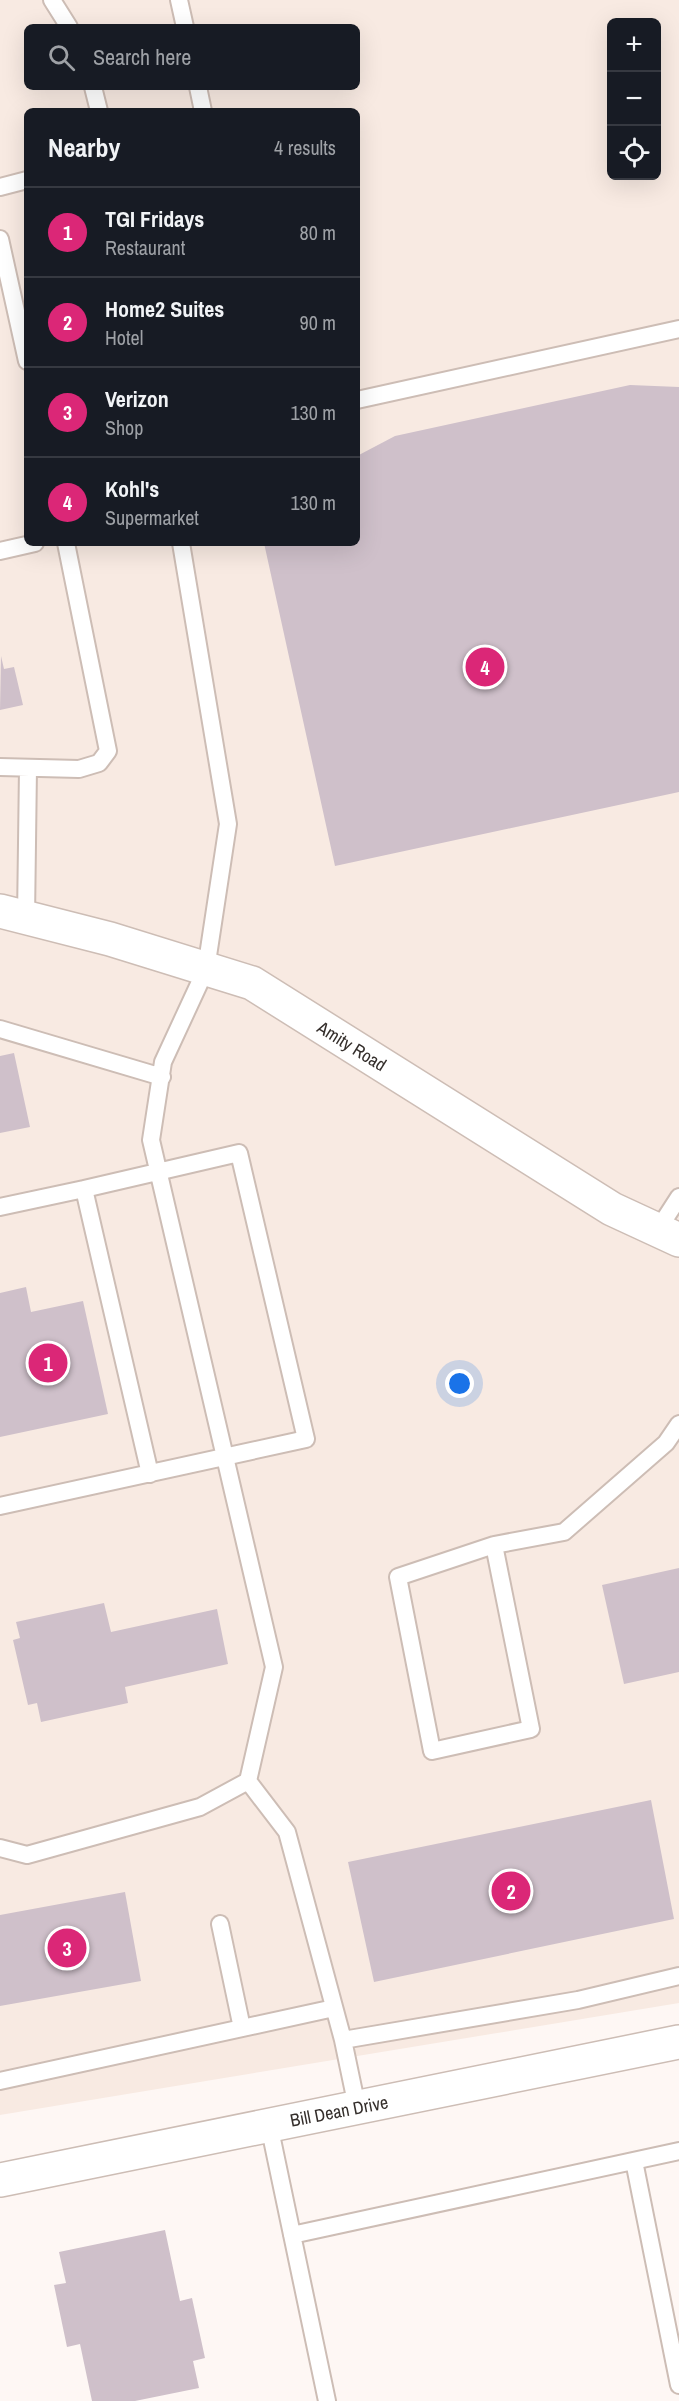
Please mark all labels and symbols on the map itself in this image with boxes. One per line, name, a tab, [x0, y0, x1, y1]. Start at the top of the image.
pin: 4	[466, 644, 504, 690]
street label: Amity Road	[312, 1014, 391, 1077]
pin: 1	[28, 1340, 68, 1386]
your location	[445, 1369, 474, 1398]
pin: 2	[492, 1868, 530, 1914]
pin: 3	[48, 1926, 86, 1970]
street label: Bill Dean Drive	[288, 2089, 390, 2133]

